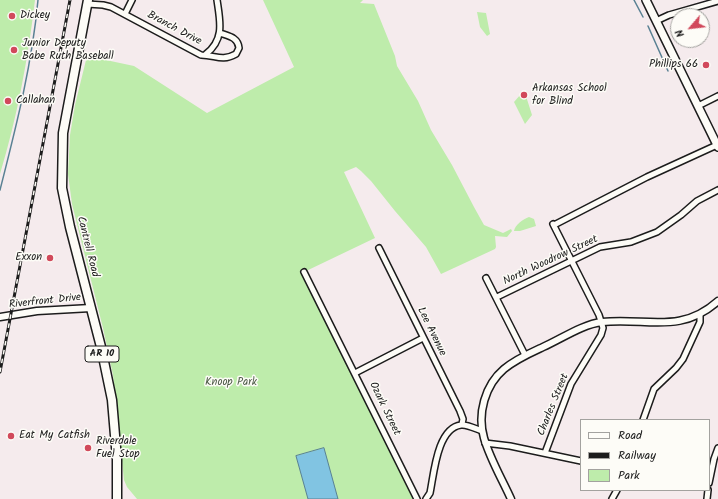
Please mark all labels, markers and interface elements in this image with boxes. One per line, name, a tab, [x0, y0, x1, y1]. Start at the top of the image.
north arrow	[670, 8, 710, 48]
place label: Dickey	[20, 9, 50, 23]
street label: Branch Drive	[144, 9, 204, 49]
marker: Dickey	[7, 11, 17, 21]
text: N	[671, 26, 690, 40]
place label: Junior Deputy Babe Ruth Baseball	[22, 37, 114, 63]
marker: Junior Deputy Babe Ruth Baseball	[9, 45, 19, 55]
place label: Phillips 66	[649, 58, 698, 72]
marker: Phillips 66	[701, 60, 711, 70]
place label: Arkansas School for Blind	[532, 82, 607, 108]
marker: Arkansas School for Blind	[519, 90, 529, 100]
place label: Callahan	[16, 94, 55, 108]
marker: Callahan	[3, 96, 13, 106]
street label: Cantrell Road	[73, 215, 101, 279]
street label: North Woodrow Street	[502, 233, 600, 289]
place label: Exxon	[15, 251, 42, 265]
marker: Exxon	[45, 253, 55, 263]
street label: Riverfront Drive	[8, 292, 82, 312]
street label: Lee Avenue	[414, 305, 448, 359]
road number: AR 10	[85, 346, 119, 362]
street label: Charles Street	[536, 372, 572, 438]
park label: Knoop Park	[205, 376, 257, 390]
street label: Ozark Street	[365, 380, 403, 438]
legend	[580, 419, 710, 491]
text: Road	[618, 426, 642, 445]
place label: Eat My Catfish	[19, 429, 90, 443]
marker: Eat My Catfish	[6, 431, 16, 441]
place label: Riverdale Fuel Stop	[96, 435, 139, 461]
marker: Riverdale Fuel Stop	[83, 443, 93, 453]
text: Railway	[618, 446, 656, 465]
text: Park	[618, 466, 640, 485]

